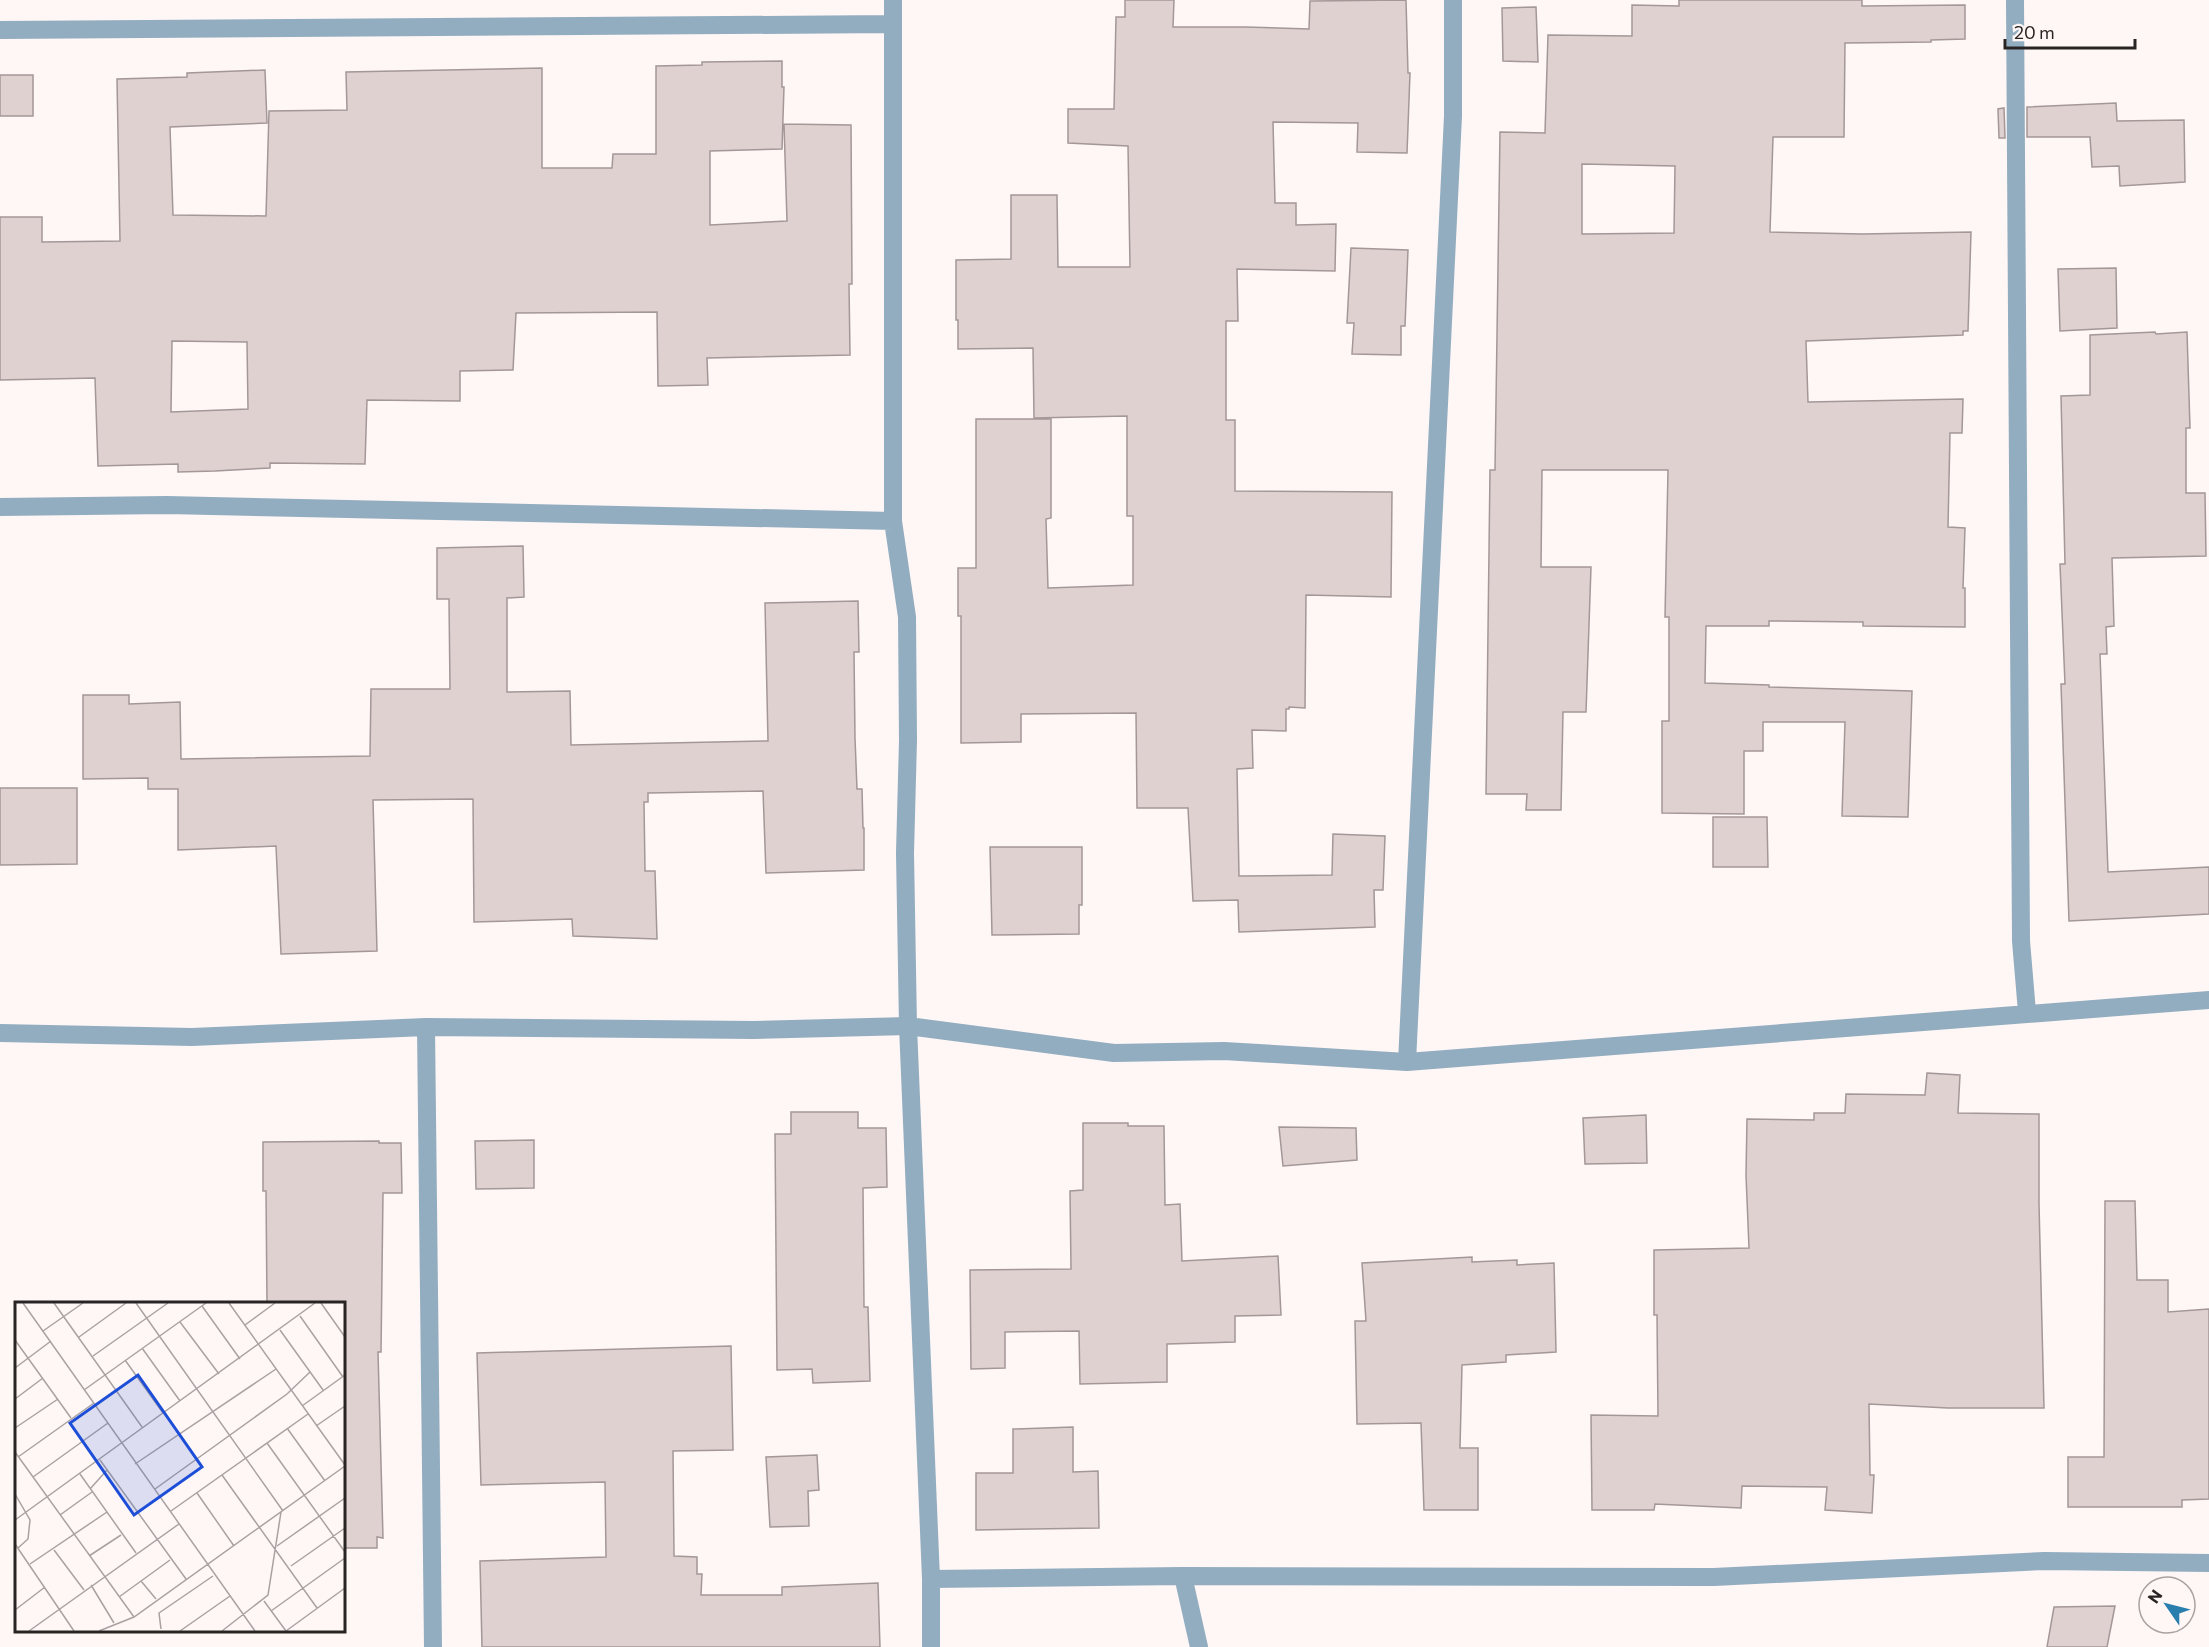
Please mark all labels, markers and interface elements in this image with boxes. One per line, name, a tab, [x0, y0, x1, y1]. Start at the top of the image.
scale bar	[2005, 12, 2136, 50]
text: 20 m	[2014, 21, 2055, 43]
inset map	[15, 1302, 345, 1632]
north arrow	[2137, 1575, 2197, 1635]
text: N	[2143, 1586, 2166, 1606]

